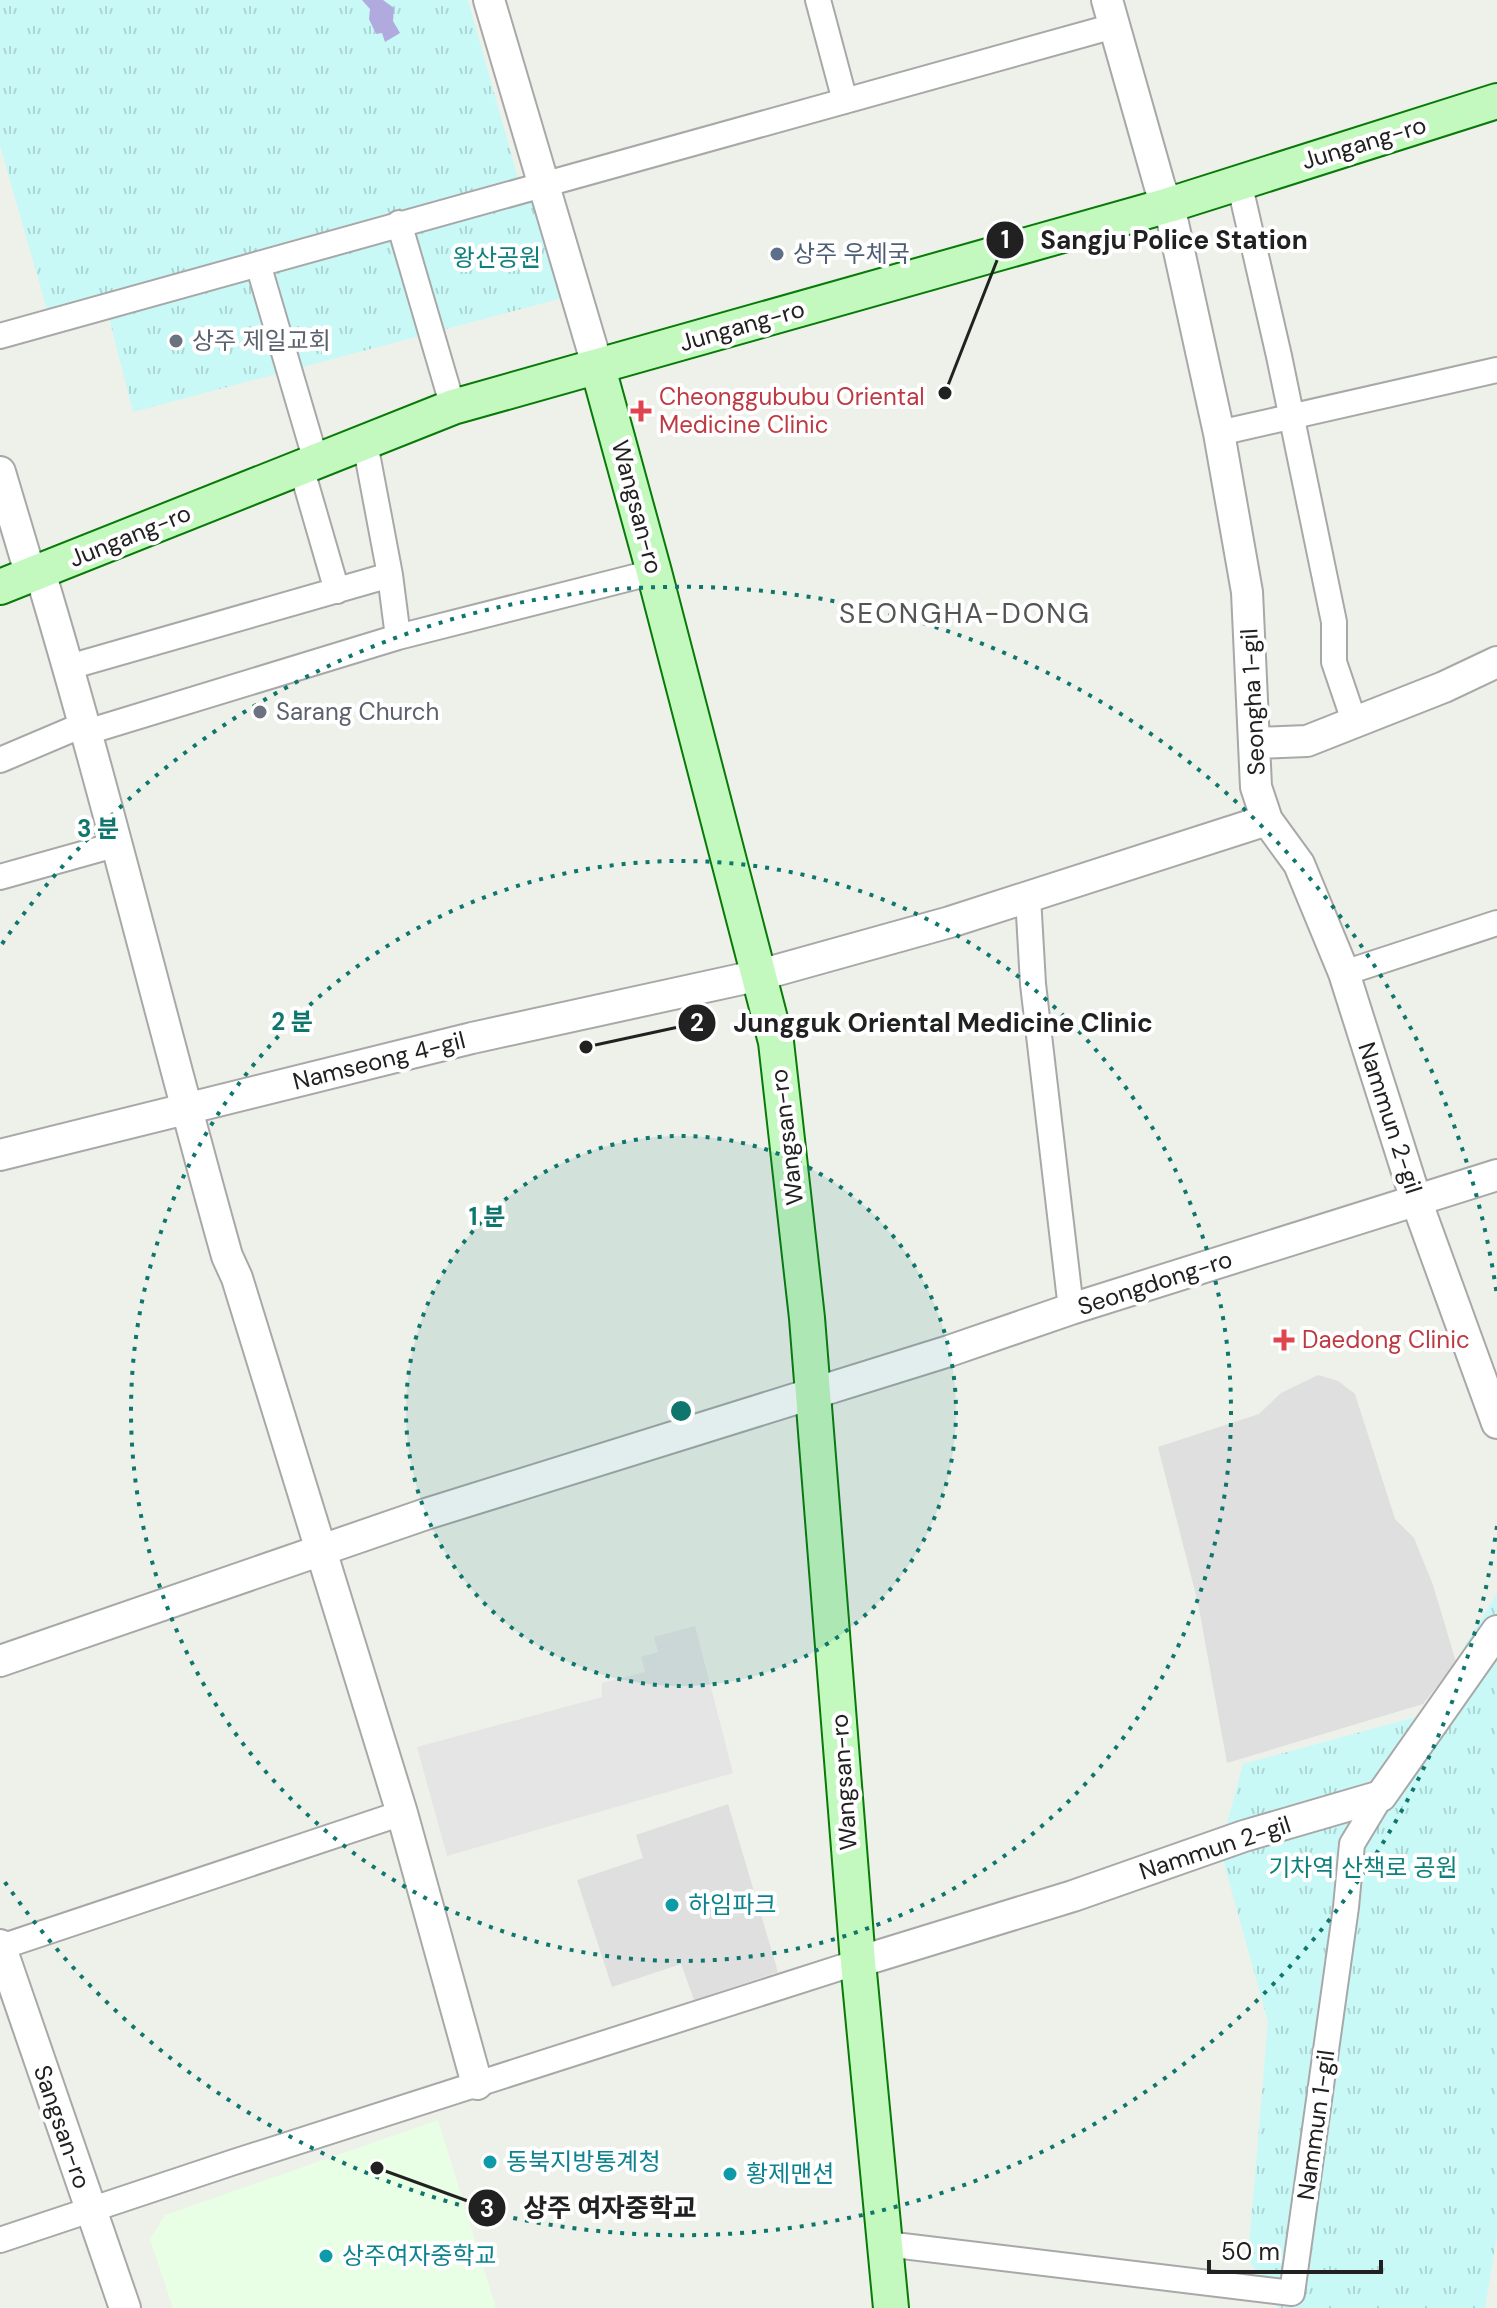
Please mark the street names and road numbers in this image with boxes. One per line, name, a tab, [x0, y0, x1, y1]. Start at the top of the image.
street label: Jungang-ro	[1298, 109, 1430, 176]
street label: Jungang-ro	[676, 293, 808, 358]
street label: Wangsan-ro	[605, 437, 670, 577]
street label: Jungang-ro	[64, 497, 195, 574]
street label: Seongha 1-gil	[1233, 628, 1272, 776]
street label: Namseong 4-gil	[289, 1024, 468, 1097]
street label: Nammun 2-gil	[1351, 1038, 1430, 1198]
street label: Wangsan-ro	[763, 1067, 810, 1207]
street label: Seongdong-ro	[1074, 1243, 1236, 1322]
street label: Wangsan-ro	[823, 1713, 864, 1851]
street label: Nammun 2-gil	[1135, 1808, 1295, 1887]
street label: Nammun 1-gil	[1290, 2048, 1341, 2202]
street label: Sangsan-ro	[27, 2061, 98, 2193]

